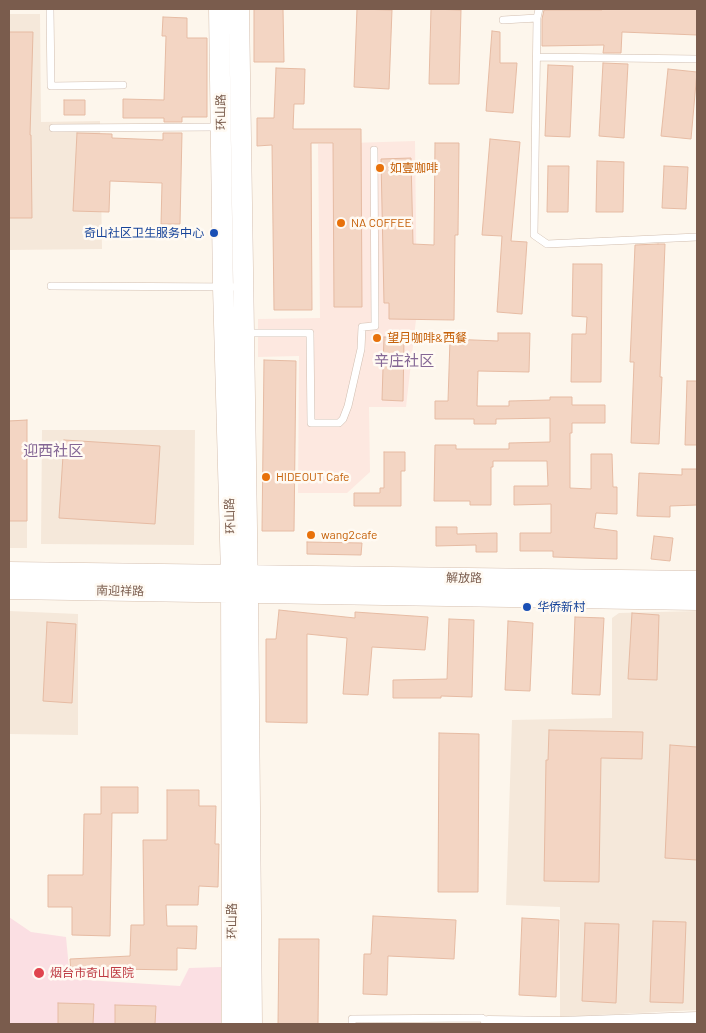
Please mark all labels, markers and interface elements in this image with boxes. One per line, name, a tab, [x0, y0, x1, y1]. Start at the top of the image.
street label: 环山路	[213, 94, 229, 130]
place label: 如壹咖啡	[390, 161, 438, 175]
marker: 如壹咖啡	[374, 162, 386, 174]
place label: NA COFFEE	[351, 216, 412, 230]
marker: NA COFFEE	[335, 217, 347, 229]
place label: 奇山社区卫生服务中心	[84, 226, 204, 240]
marker: 奇山社区卫生服务中心	[208, 227, 220, 239]
place label: 望月咖啡&西餐	[387, 331, 467, 345]
marker: 望月咖啡&西餐	[371, 332, 383, 344]
district label: 辛庄社区	[374, 352, 434, 370]
district label: 迎西社区	[23, 442, 83, 460]
place label: HIDEOUT Cafe	[276, 470, 349, 484]
marker: HIDEOUT Cafe	[260, 471, 272, 483]
street label: 环山路	[222, 498, 238, 534]
place label: wang2cafe	[321, 528, 377, 542]
marker: wang2cafe	[305, 529, 317, 541]
street label: 解放路	[446, 570, 482, 586]
street label: 南迎祥路	[96, 583, 144, 599]
place label: 华侨新村	[537, 600, 585, 614]
marker: 华侨新村	[521, 601, 533, 613]
street label: 环山路	[225, 903, 239, 939]
marker: 烟台市奇山医院	[32, 966, 46, 980]
place label: 烟台市奇山医院	[50, 966, 134, 980]

